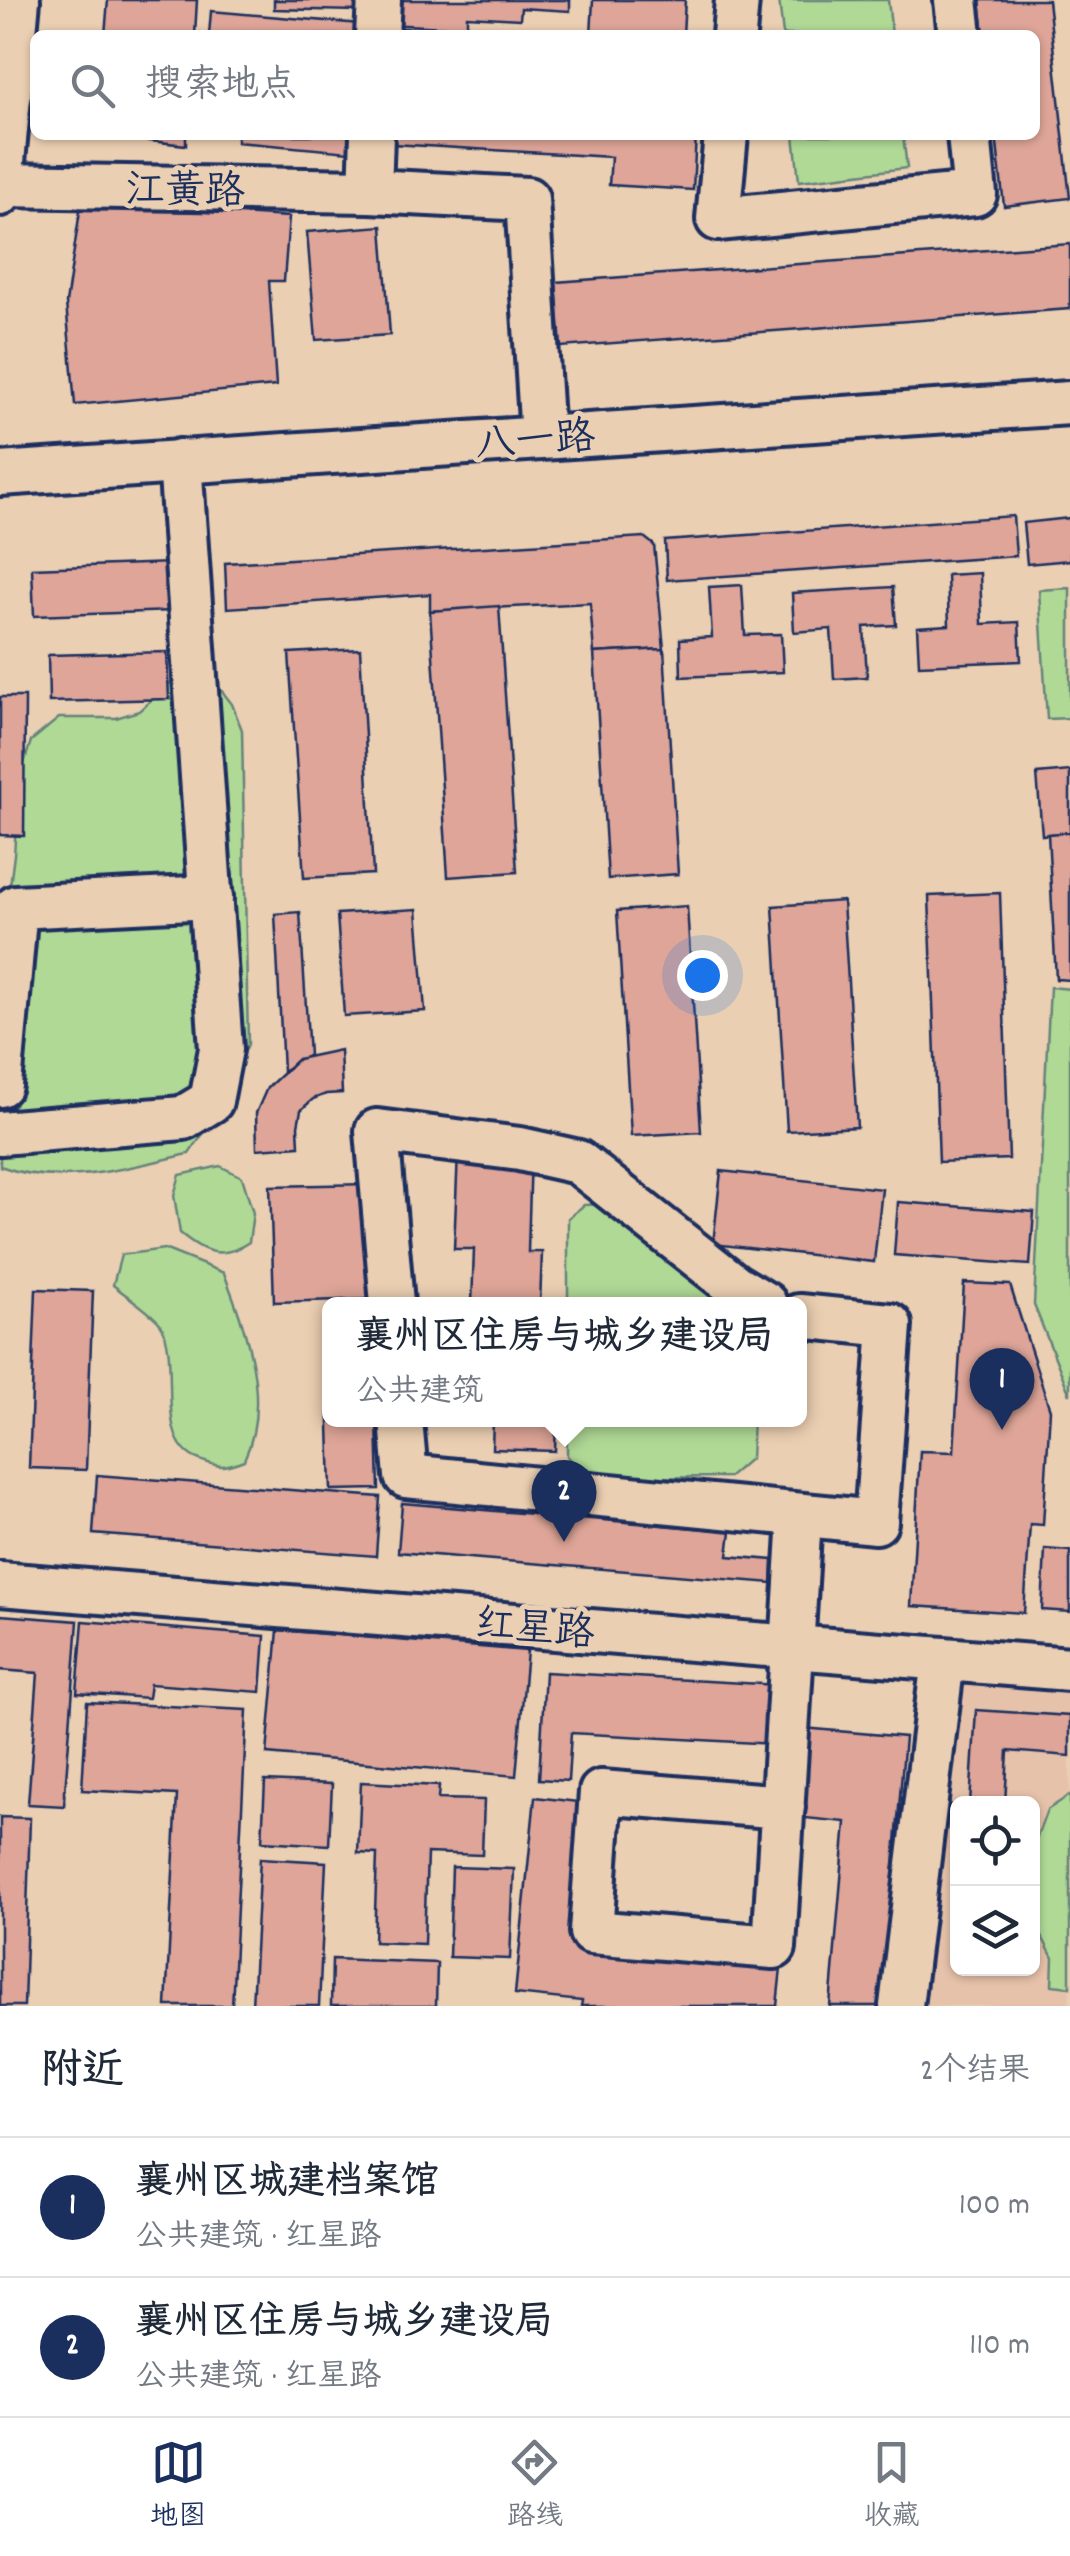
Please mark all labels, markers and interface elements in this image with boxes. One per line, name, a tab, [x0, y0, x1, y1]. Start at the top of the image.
search box	[30, 30, 1040, 140]
icon: search	[65, 58, 120, 113]
text: 搜索地点	[145, 60, 297, 115]
street label: 江黄路	[124, 165, 245, 224]
street label: 八一路	[474, 412, 597, 477]
your location	[677, 950, 728, 1001]
popup	[322, 1297, 807, 1427]
text: 襄州区住房与城乡建设局	[355, 1312, 774, 1367]
pin: 1	[970, 1348, 1034, 1430]
text: 公共建筑	[355, 1371, 484, 1417]
pin: 2	[532, 1460, 596, 1542]
street label: 红星路	[472, 1599, 597, 1666]
map controls	[950, 1796, 1040, 1976]
button: locate	[950, 1796, 1040, 1886]
button: layers	[950, 1886, 1040, 1976]
text: 附近	[40, 2044, 124, 2104]
text: 2个结果	[920, 2050, 1030, 2096]
text: 襄州区城建档案馆	[135, 2157, 439, 2212]
text: 1	[69, 2184, 76, 2230]
text: 100 m	[959, 2184, 1030, 2230]
text: 公共建筑 · 红星路	[135, 2216, 381, 2262]
text: 襄州区住房与城乡建设局	[135, 2297, 553, 2352]
text: 2	[66, 2324, 79, 2370]
text: 110 m	[969, 2324, 1030, 2370]
text: 公共建筑 · 红星路	[135, 2356, 381, 2402]
tab: 地图	[150, 2435, 206, 2539]
tab: 路线	[507, 2435, 563, 2539]
tab: 收藏	[864, 2435, 920, 2539]

